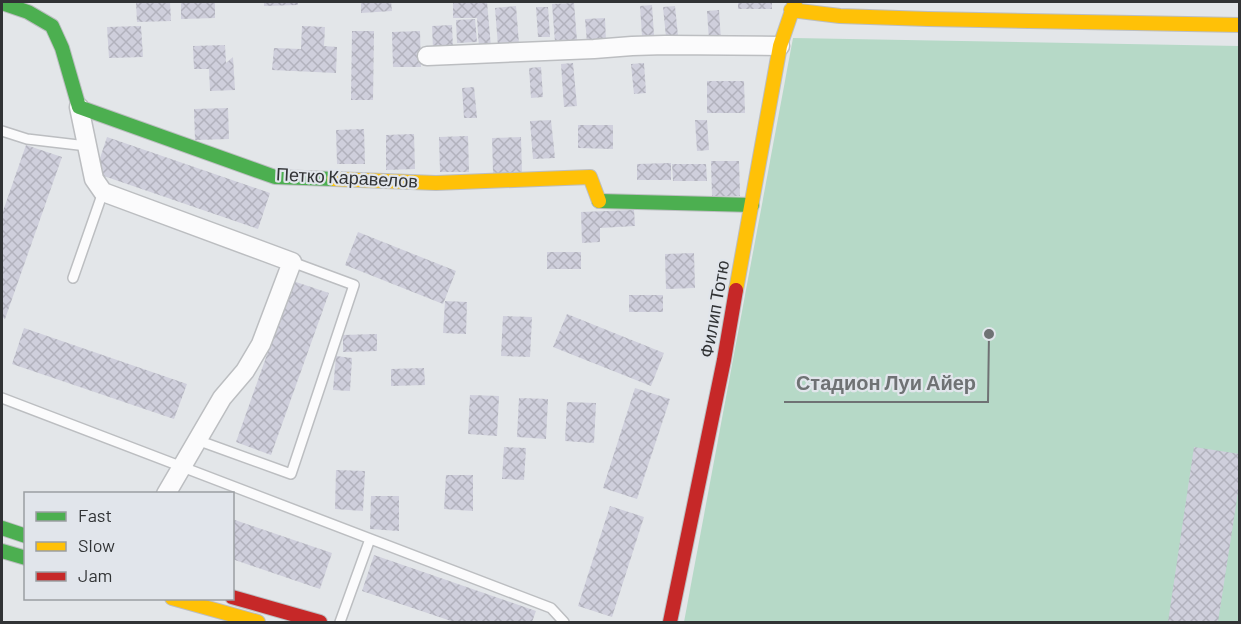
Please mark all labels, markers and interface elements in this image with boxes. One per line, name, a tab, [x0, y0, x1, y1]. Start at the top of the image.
street label: Петко Каравелов	[276, 162, 418, 192]
street label: Филип Тотю	[695, 258, 733, 359]
callout: Стадион Луи Айер	[784, 364, 988, 402]
text: Стадион Луи Айер	[796, 370, 976, 394]
legend	[24, 492, 234, 600]
text: Fast	[78, 504, 112, 526]
text: Slow	[78, 534, 115, 556]
text: Jam	[78, 564, 112, 586]

